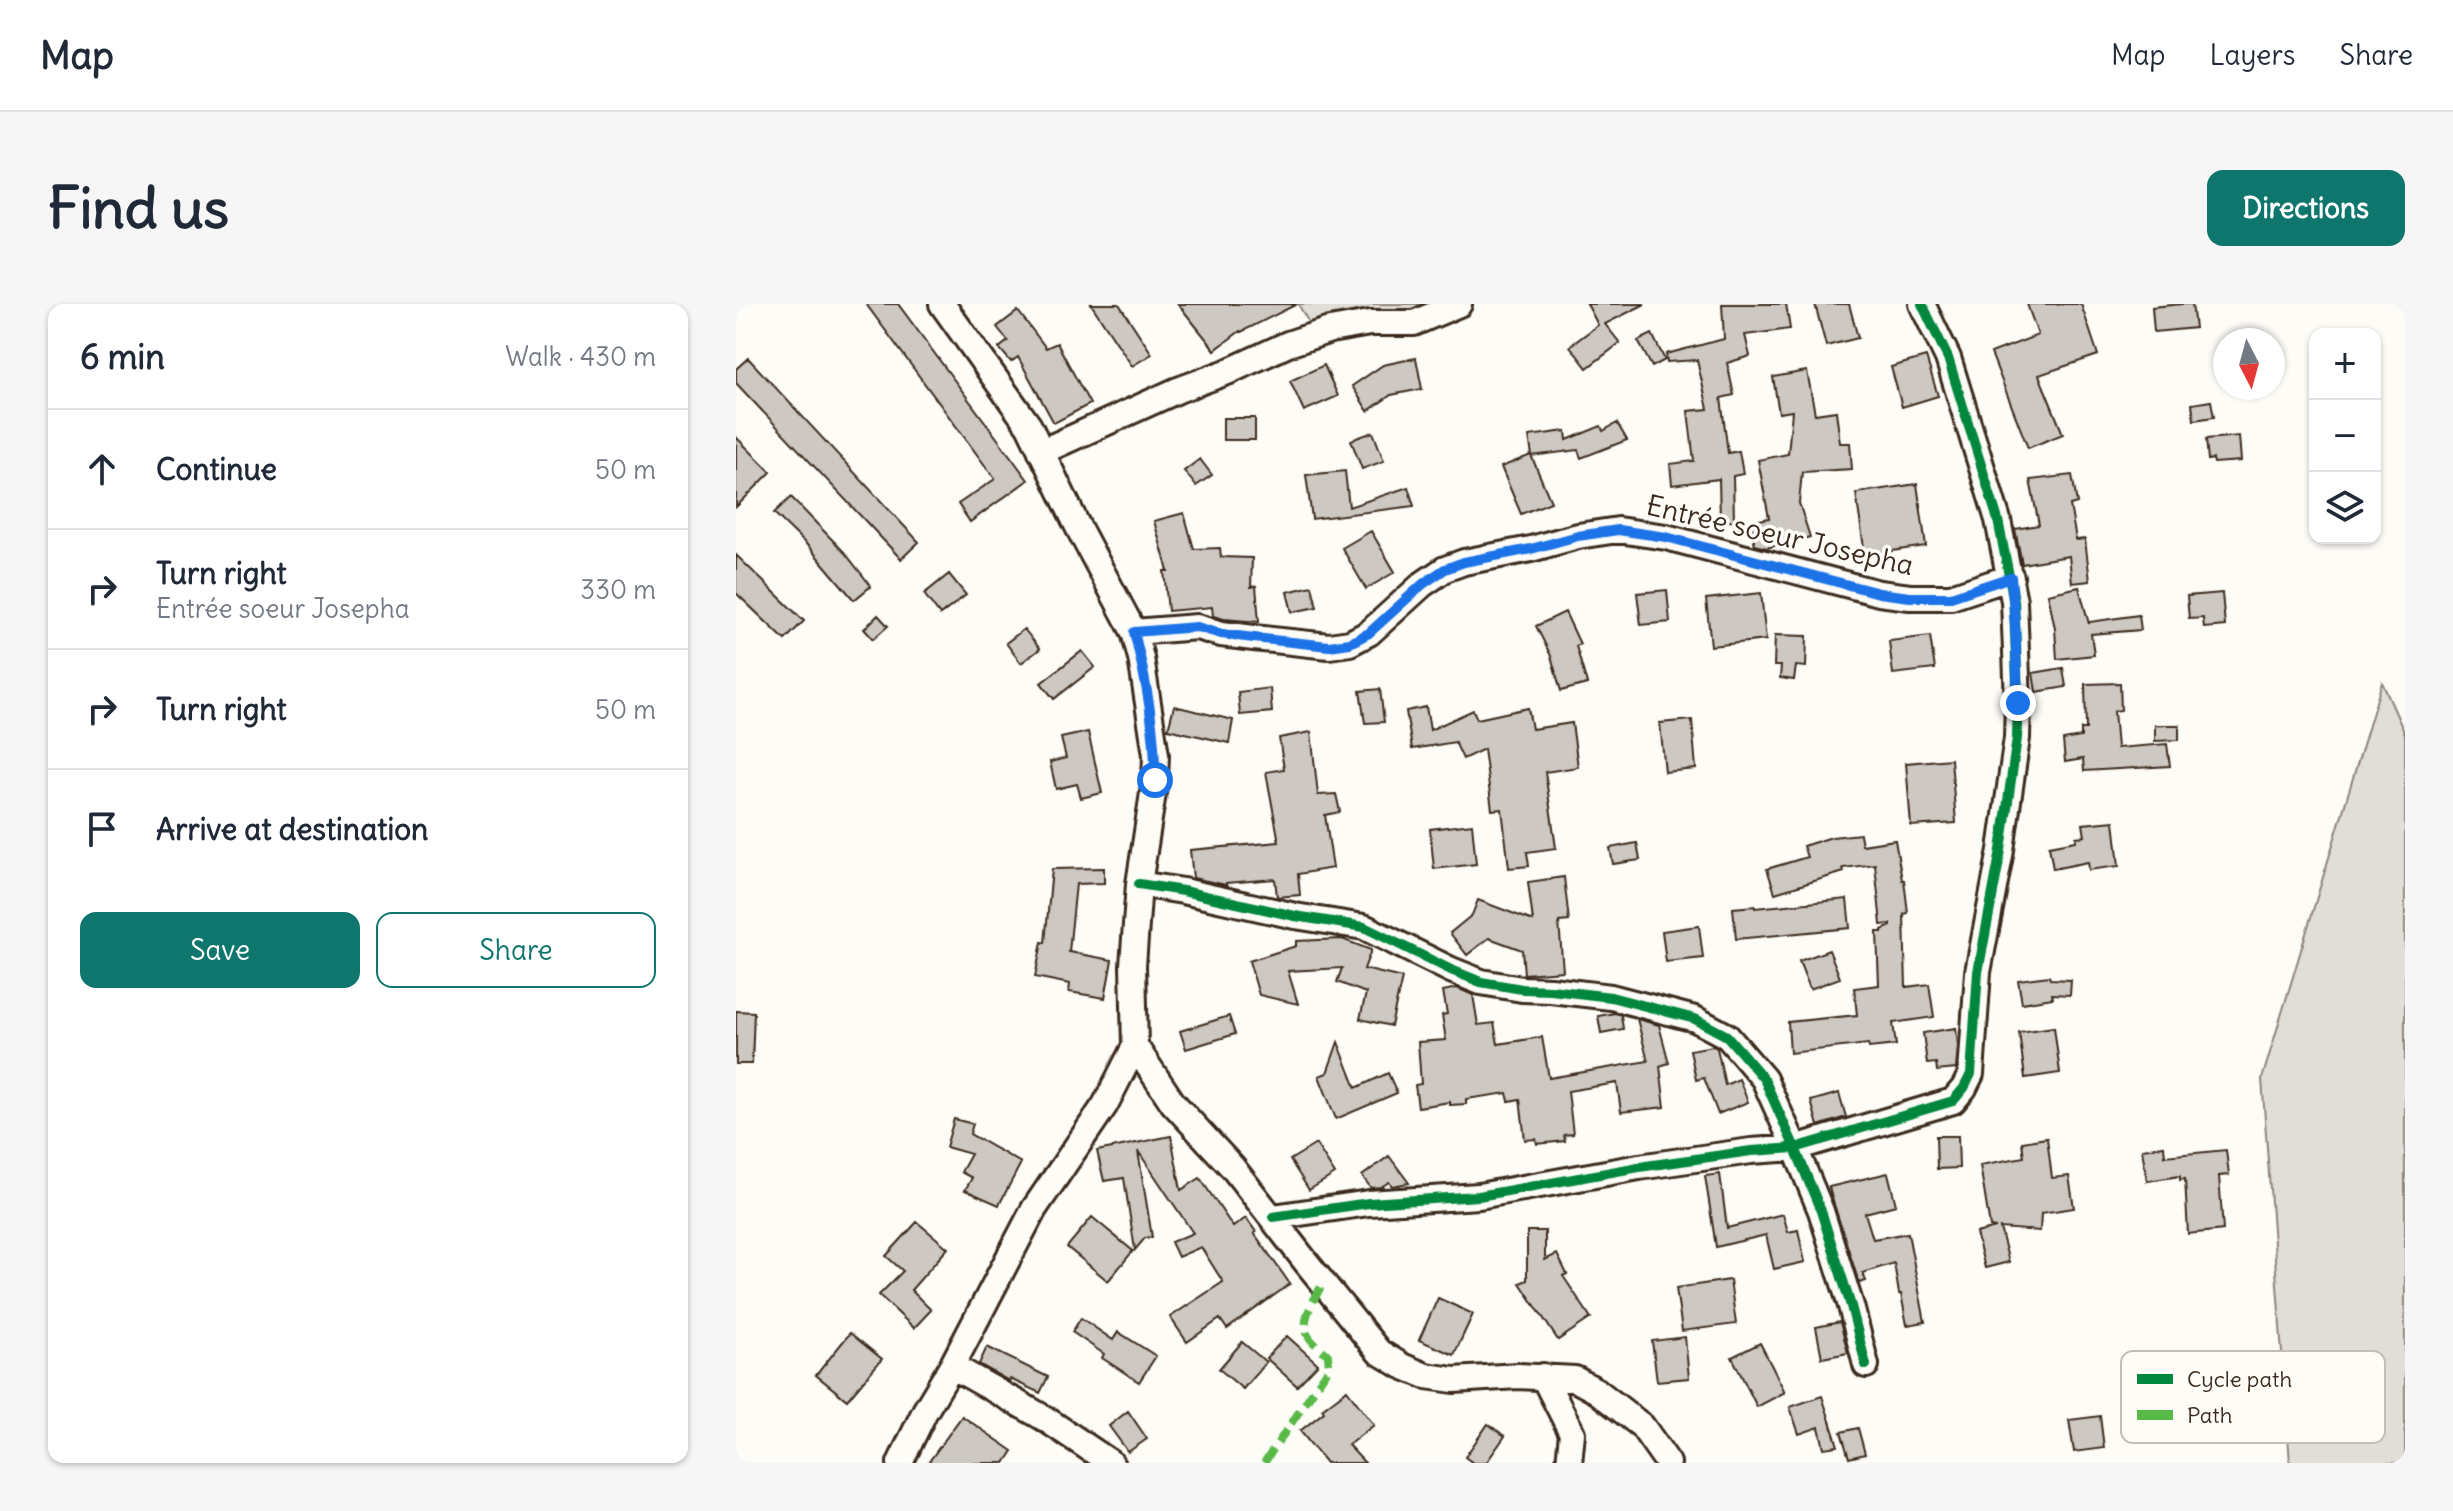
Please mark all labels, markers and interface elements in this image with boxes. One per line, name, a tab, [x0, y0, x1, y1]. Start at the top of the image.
text: Map	[40, 32, 114, 79]
text: Map	[2111, 37, 2166, 73]
text: Layers	[2210, 37, 2296, 73]
text: Share	[2340, 37, 2413, 73]
button: Directions	[2207, 170, 2405, 246]
text: Find us	[48, 173, 229, 243]
north arrow	[2213, 328, 2285, 400]
map controls	[2309, 328, 2381, 544]
button: +	[2309, 328, 2381, 400]
text: 6 min	[80, 335, 165, 378]
text: Walk · 430 m	[505, 340, 656, 373]
button: −	[2309, 400, 2381, 472]
icon: ahead	[80, 447, 124, 491]
text: Continue	[156, 450, 277, 488]
text: 50 m	[595, 453, 656, 486]
button: layers	[2309, 472, 2381, 544]
street label: Entrée soeur Josepha	[1643, 487, 1917, 583]
text: Turn right	[156, 554, 287, 592]
icon: right	[80, 567, 124, 611]
text: 330 m	[580, 573, 656, 606]
text: Entrée soeur Josepha	[156, 592, 409, 625]
route end	[2000, 685, 2036, 721]
icon: right	[80, 687, 124, 731]
text: Turn right	[156, 690, 287, 728]
text: 50 m	[595, 693, 656, 726]
route start	[1137, 762, 1173, 798]
icon: arrive	[80, 807, 124, 851]
text: Arrive at destination	[156, 810, 428, 848]
button: Save	[80, 912, 360, 988]
button: Share	[376, 912, 656, 988]
legend	[2121, 1351, 2385, 1443]
text: Cycle path	[2187, 1365, 2292, 1393]
text: Path	[2187, 1401, 2232, 1429]

